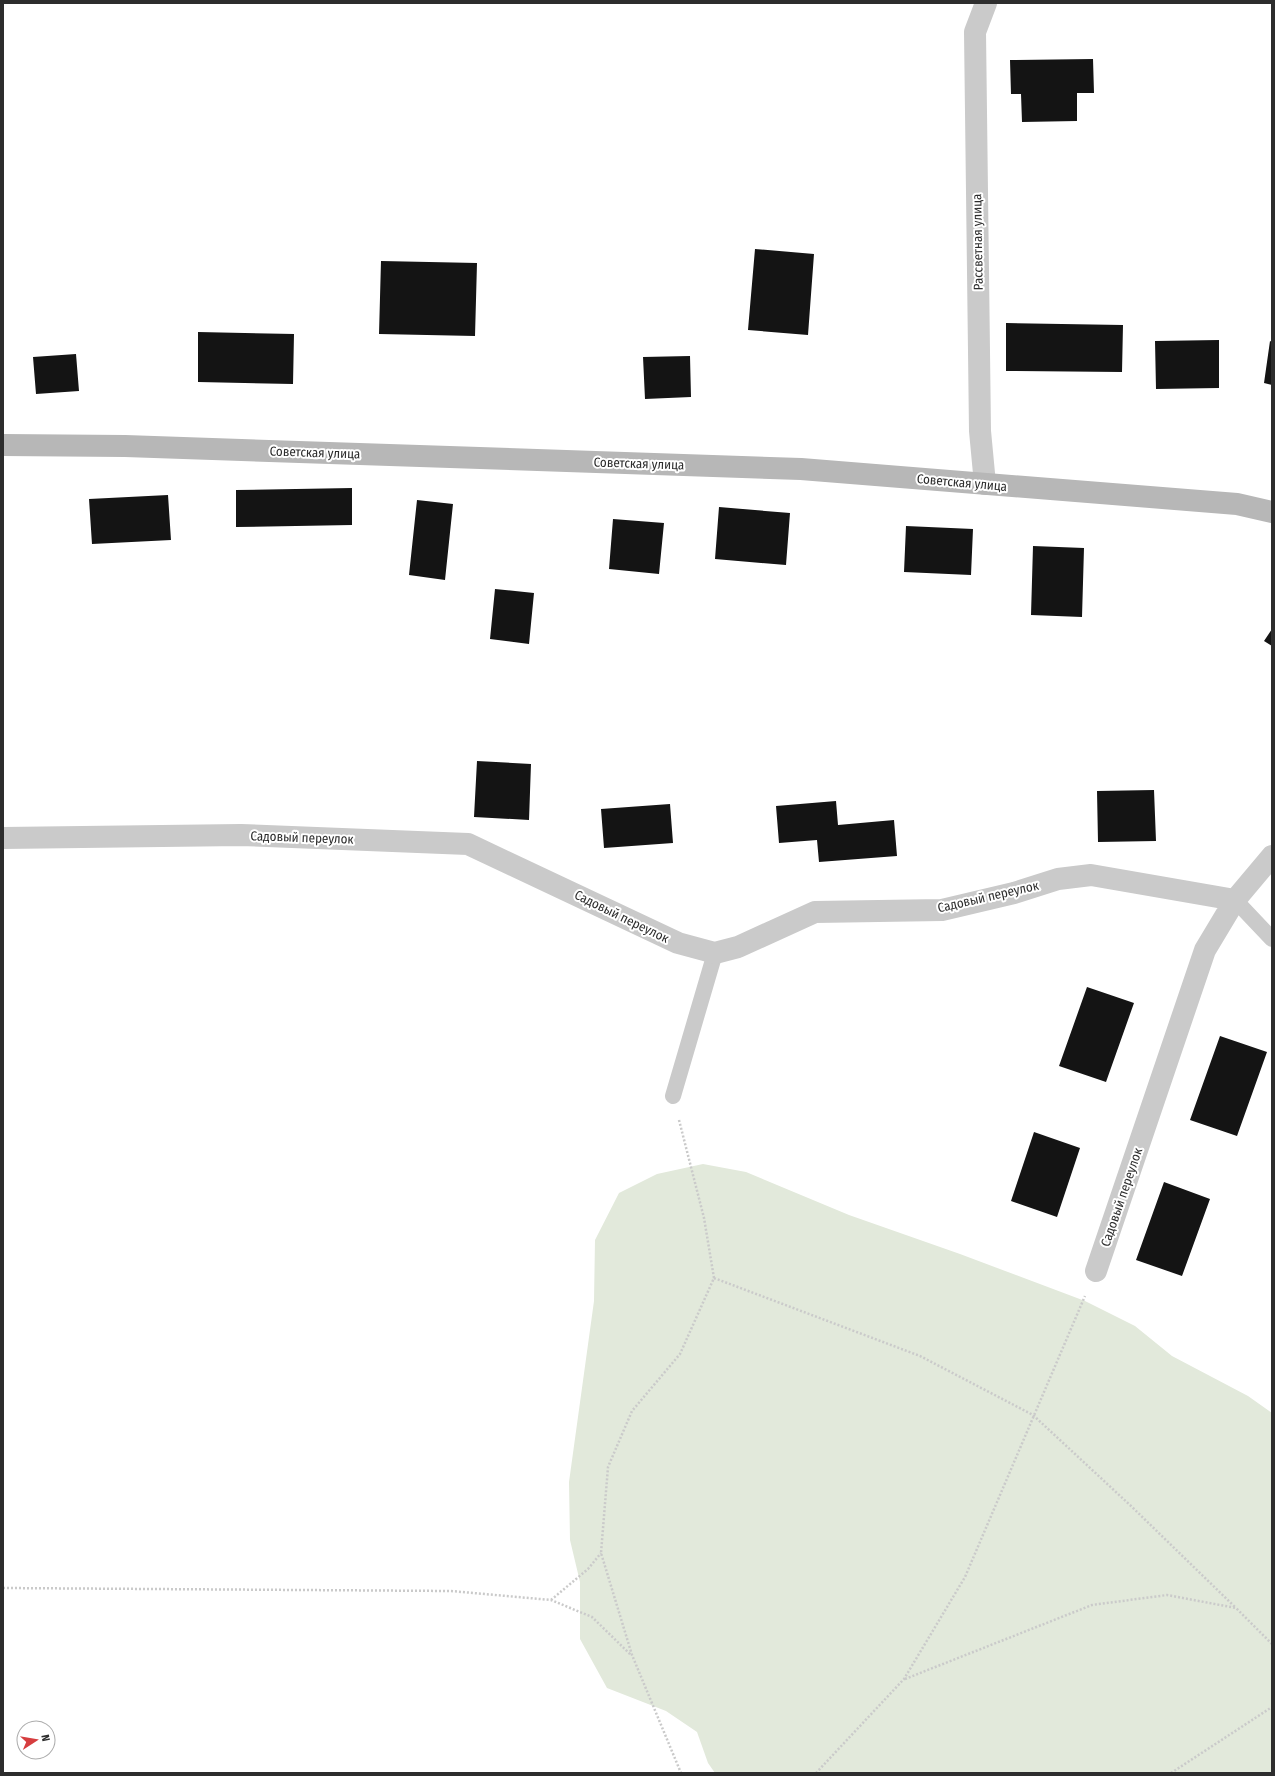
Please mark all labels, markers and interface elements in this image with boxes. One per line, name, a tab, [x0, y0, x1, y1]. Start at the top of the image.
street label: Рассветная улица	[969, 194, 986, 290]
street label: Советская улица	[269, 443, 361, 462]
street label: Советская улица	[593, 454, 685, 473]
street label: Советская улица	[916, 471, 1008, 494]
street label: Садовый переулок	[250, 828, 354, 847]
street label: Садовый переулок	[936, 878, 1040, 915]
street label: Садовый переулок	[572, 887, 671, 946]
street label: Садовый переулок	[1098, 1146, 1145, 1248]
north arrow	[16, 1720, 56, 1760]
text: N	[38, 1733, 52, 1743]

